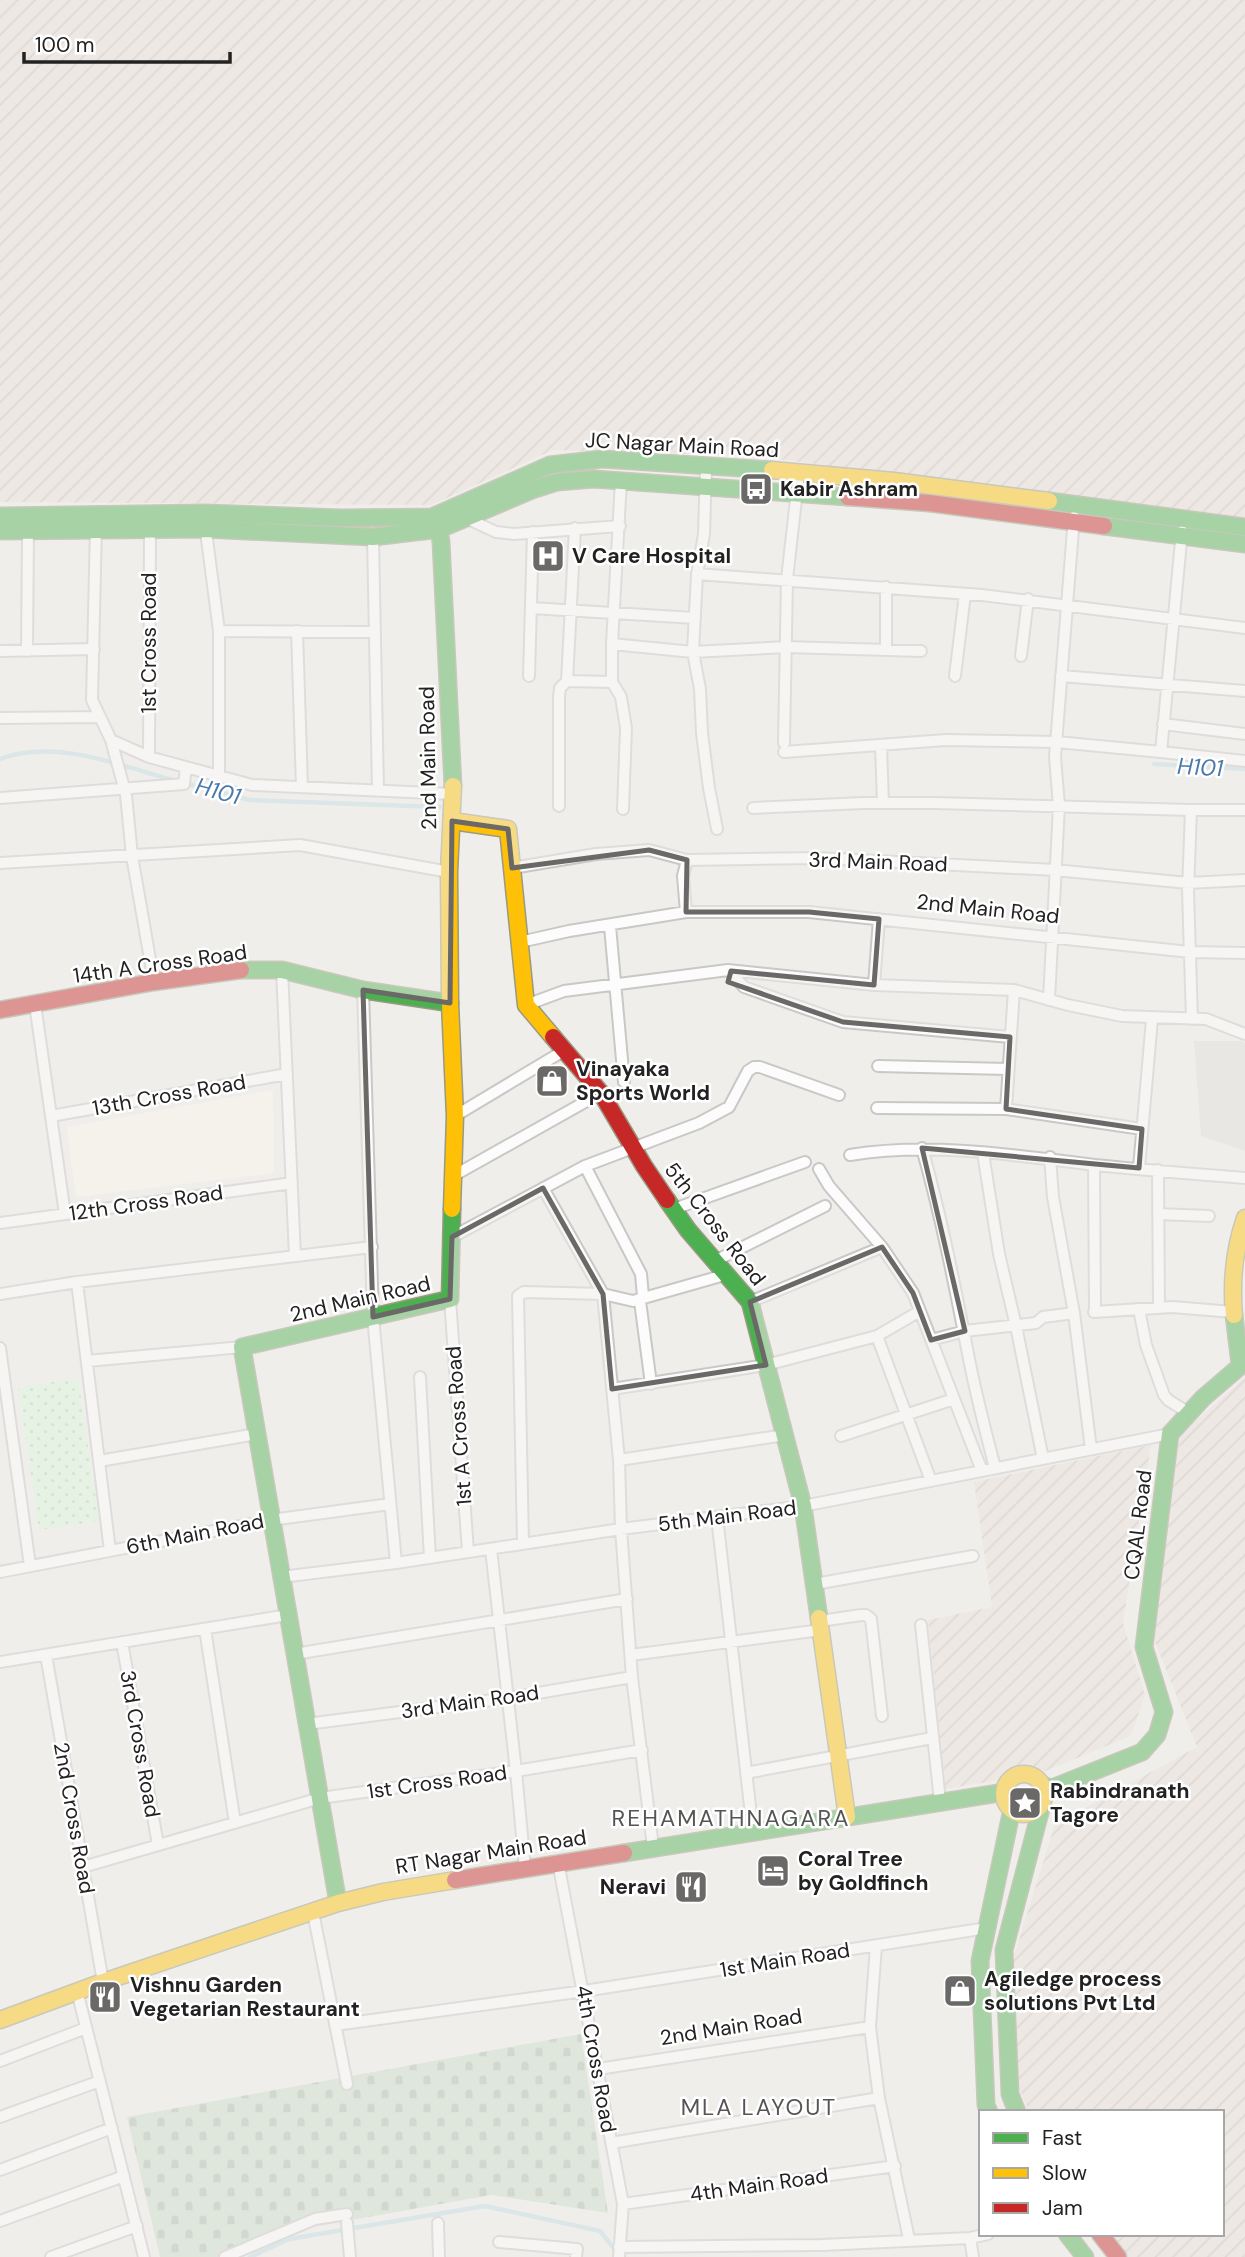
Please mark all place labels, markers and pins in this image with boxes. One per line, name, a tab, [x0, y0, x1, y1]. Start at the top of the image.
bus stop icon: Kabir Ashram	[737, 470, 775, 508]
place label: Kabir Ashram	[780, 475, 918, 503]
hospital icon: V Care Hospital	[529, 537, 567, 575]
place label: V Care Hospital	[572, 542, 731, 570]
place label: Vinayaka Sports World	[576, 1055, 710, 1107]
shop icon: Vinayaka Sports World	[533, 1062, 571, 1100]
place label: Rabindranath Tagore	[1050, 1777, 1189, 1829]
place icon: Rabindranath Tagore	[1006, 1784, 1044, 1822]
place label: Coral Tree by Goldfinch	[798, 1845, 928, 1897]
hotel icon: Coral Tree by Goldfinch	[754, 1852, 792, 1890]
restaurant icon: Neravi	[672, 1868, 710, 1906]
place label: Neravi	[600, 1873, 666, 1901]
place label: Agiledge process solutions Pvt Ltd	[984, 1965, 1162, 2017]
place label: Vishnu Garden Vegetarian Restaurant	[130, 1971, 360, 2023]
shop icon: Agiledge process solutions Pvt Ltd	[941, 1972, 979, 2010]
restaurant icon: Vishnu Garden Vegetarian Restaurant	[86, 1978, 124, 2016]

